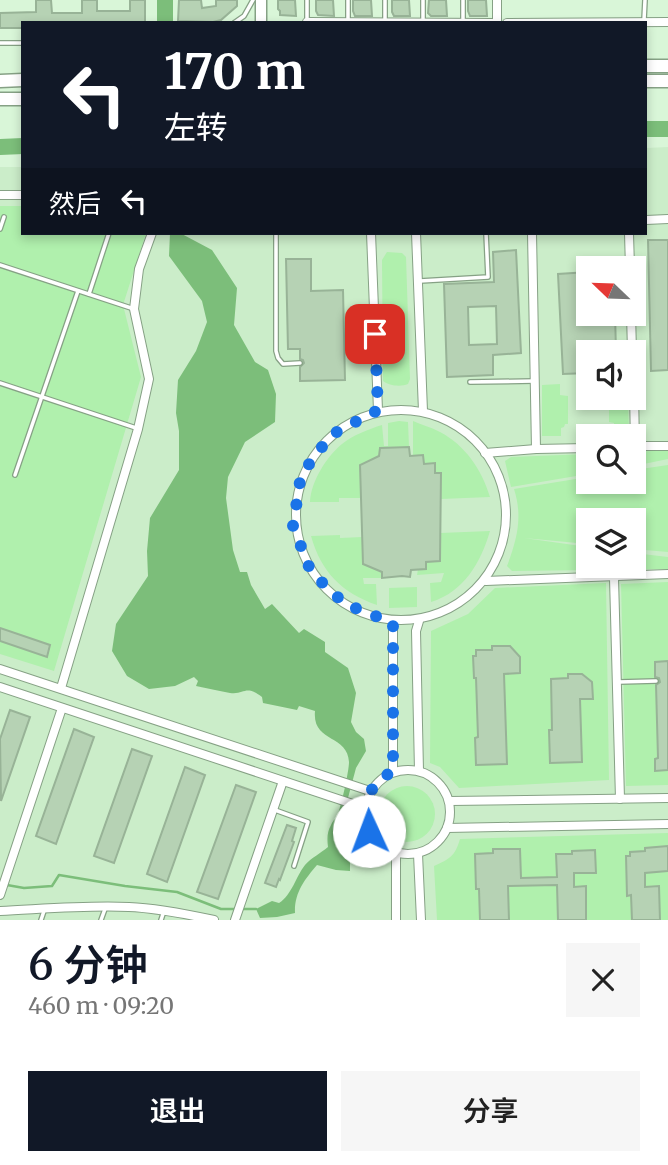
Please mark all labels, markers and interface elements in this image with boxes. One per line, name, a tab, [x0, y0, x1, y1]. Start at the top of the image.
text: 170 m	[164, 41, 305, 102]
icon: left	[49, 49, 140, 140]
text: 左转	[164, 108, 228, 148]
icon: left	[115, 182, 153, 220]
text: 然后	[49, 187, 101, 220]
north arrow	[576, 256, 646, 326]
map controls	[576, 256, 646, 578]
pin	[345, 304, 405, 364]
icon: arrive	[356, 315, 394, 353]
button: sound	[576, 340, 646, 410]
button: search	[576, 424, 646, 494]
button: layers	[576, 508, 646, 578]
position arrow	[332, 794, 406, 868]
text: 6 分钟	[28, 939, 148, 991]
button: close	[566, 943, 640, 1017]
text: 460 m · 09:20	[28, 991, 174, 1020]
button: 退出	[28, 1071, 327, 1151]
button: 分享	[341, 1071, 640, 1151]

